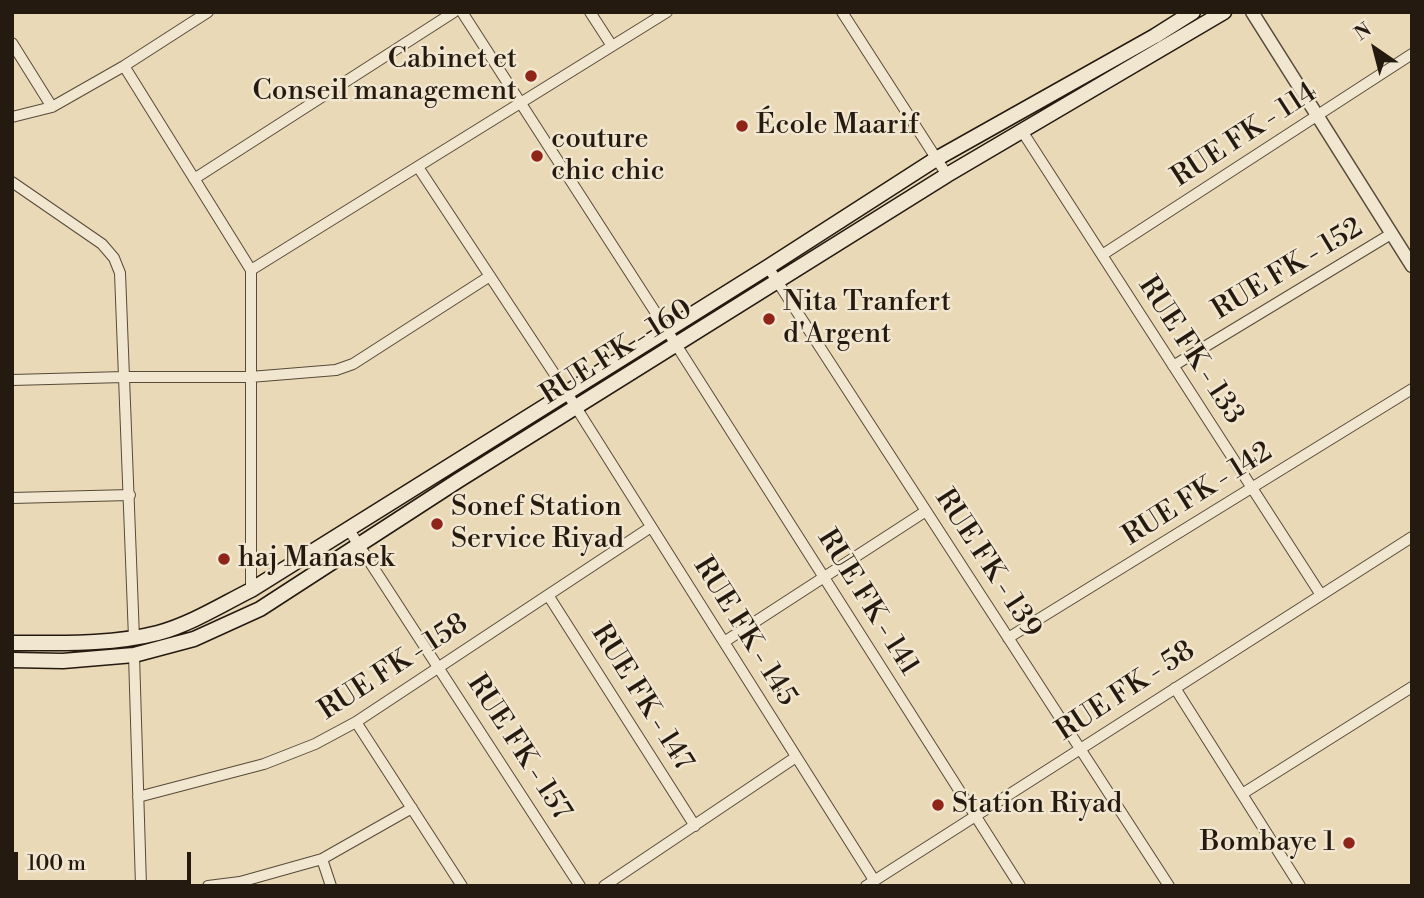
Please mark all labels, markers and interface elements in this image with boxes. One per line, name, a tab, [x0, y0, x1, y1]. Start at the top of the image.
north arrow	[1340, 14, 1410, 84]
text: N	[1350, 18, 1376, 46]
place label: Cabinet et Conseil management	[253, 43, 517, 109]
marker: Cabinet et Conseil management	[523, 68, 539, 84]
street label: RUE FK - 114	[1166, 77, 1324, 195]
place label: École Maarif	[756, 109, 919, 143]
marker: École Maarif	[734, 118, 750, 134]
place label: couture chic chic	[551, 123, 665, 189]
marker: couture chic chic	[529, 148, 545, 164]
street label: RUE FK - 152	[1207, 212, 1369, 328]
street label: RUE FK - 133	[1130, 271, 1250, 431]
place label: Nita Tranfert d'Argent	[783, 286, 951, 352]
street label: RUE FK - 160	[535, 293, 699, 413]
marker: Nita Tranfert d'Argent	[761, 311, 777, 327]
street label: RUE FK - 142	[1117, 436, 1279, 554]
street label: RUE FK - 139	[926, 483, 1048, 645]
place label: Sonef Station Service Riyad	[451, 491, 624, 557]
marker: Sonef Station Service Riyad	[429, 516, 445, 532]
street label: RUE FK - 141	[809, 524, 925, 682]
place label: haj Manasek	[238, 542, 394, 576]
marker: haj Manasek	[216, 551, 232, 567]
street label: RUE FK - 145	[685, 551, 803, 713]
street label: RUE FK - 158	[313, 607, 475, 729]
street label: RUE FK - 147	[583, 618, 699, 778]
street label: RUE FK - 58	[1050, 635, 1202, 749]
street label: RUE FK - 157	[459, 669, 577, 827]
place label: Station Riyad	[952, 788, 1122, 822]
marker: Station Riyad	[930, 797, 946, 813]
place label: Bombaye 1	[1200, 826, 1335, 860]
marker: Bombaye 1	[1341, 835, 1357, 851]
scale bar	[18, 838, 194, 882]
text: 100 m	[27, 851, 86, 877]

